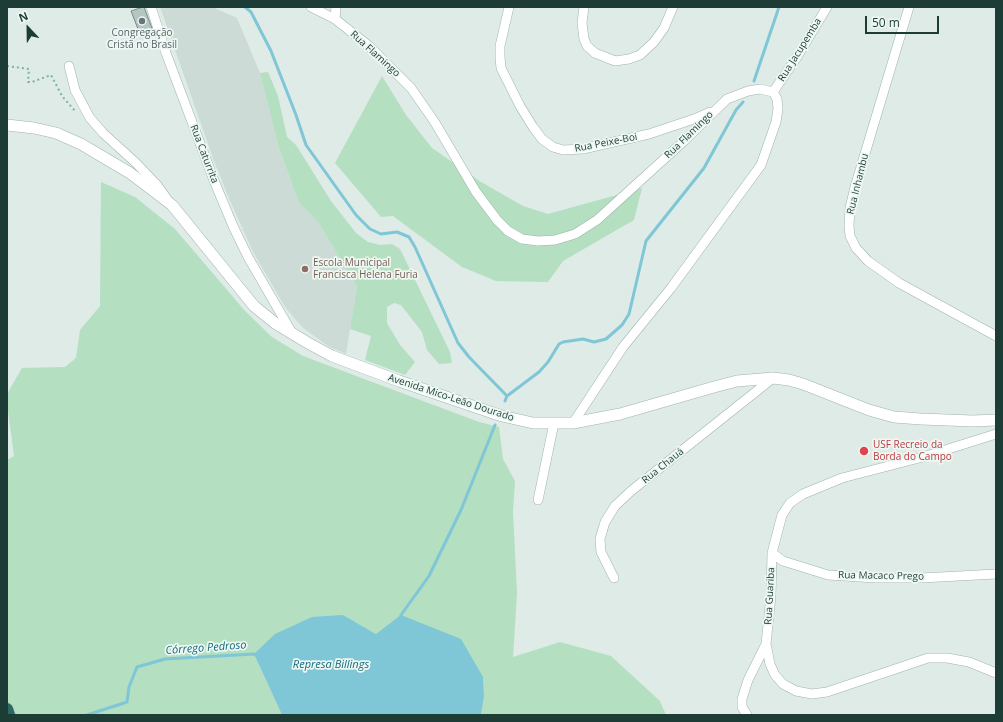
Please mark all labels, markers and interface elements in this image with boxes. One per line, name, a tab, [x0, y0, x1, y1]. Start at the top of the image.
north arrow	[8, 8, 48, 48]
text: N	[16, 8, 30, 25]
scale bar	[867, 8, 941, 34]
text: 50 m	[872, 14, 900, 31]
marker: Congregação Cristã no Brasil	[137, 16, 147, 26]
street label: Rua Jacupemba	[776, 16, 824, 84]
place label: Congregação Cristã no Brasil	[107, 27, 177, 50]
street label: Rua Flamingo	[348, 28, 402, 80]
street label: Rua Flamingo	[662, 109, 716, 161]
street label: Rua Caturrita	[187, 123, 221, 185]
street label: Rua Peixe-Boi	[574, 131, 638, 155]
street label: Rua Inhambu	[845, 152, 871, 216]
place label: Escola Municipal Francisca Helena Furia	[313, 257, 418, 280]
marker: Escola Municipal Francisca Helena Furia	[300, 264, 310, 274]
street label: Avenida Mico-Leão Dourado	[387, 372, 515, 424]
place label: USF Recreio da Borda do Campo	[873, 439, 952, 462]
marker: USF Recreio da Borda do Campo	[858, 445, 870, 457]
street label: Rua Chauá	[640, 446, 686, 486]
street label: Rua Guariba	[762, 567, 778, 625]
street label: Rua Macaco Prego	[838, 569, 924, 583]
water label: Córrego Pedroso	[165, 639, 247, 657]
water label: Represa Billings	[293, 658, 369, 672]

